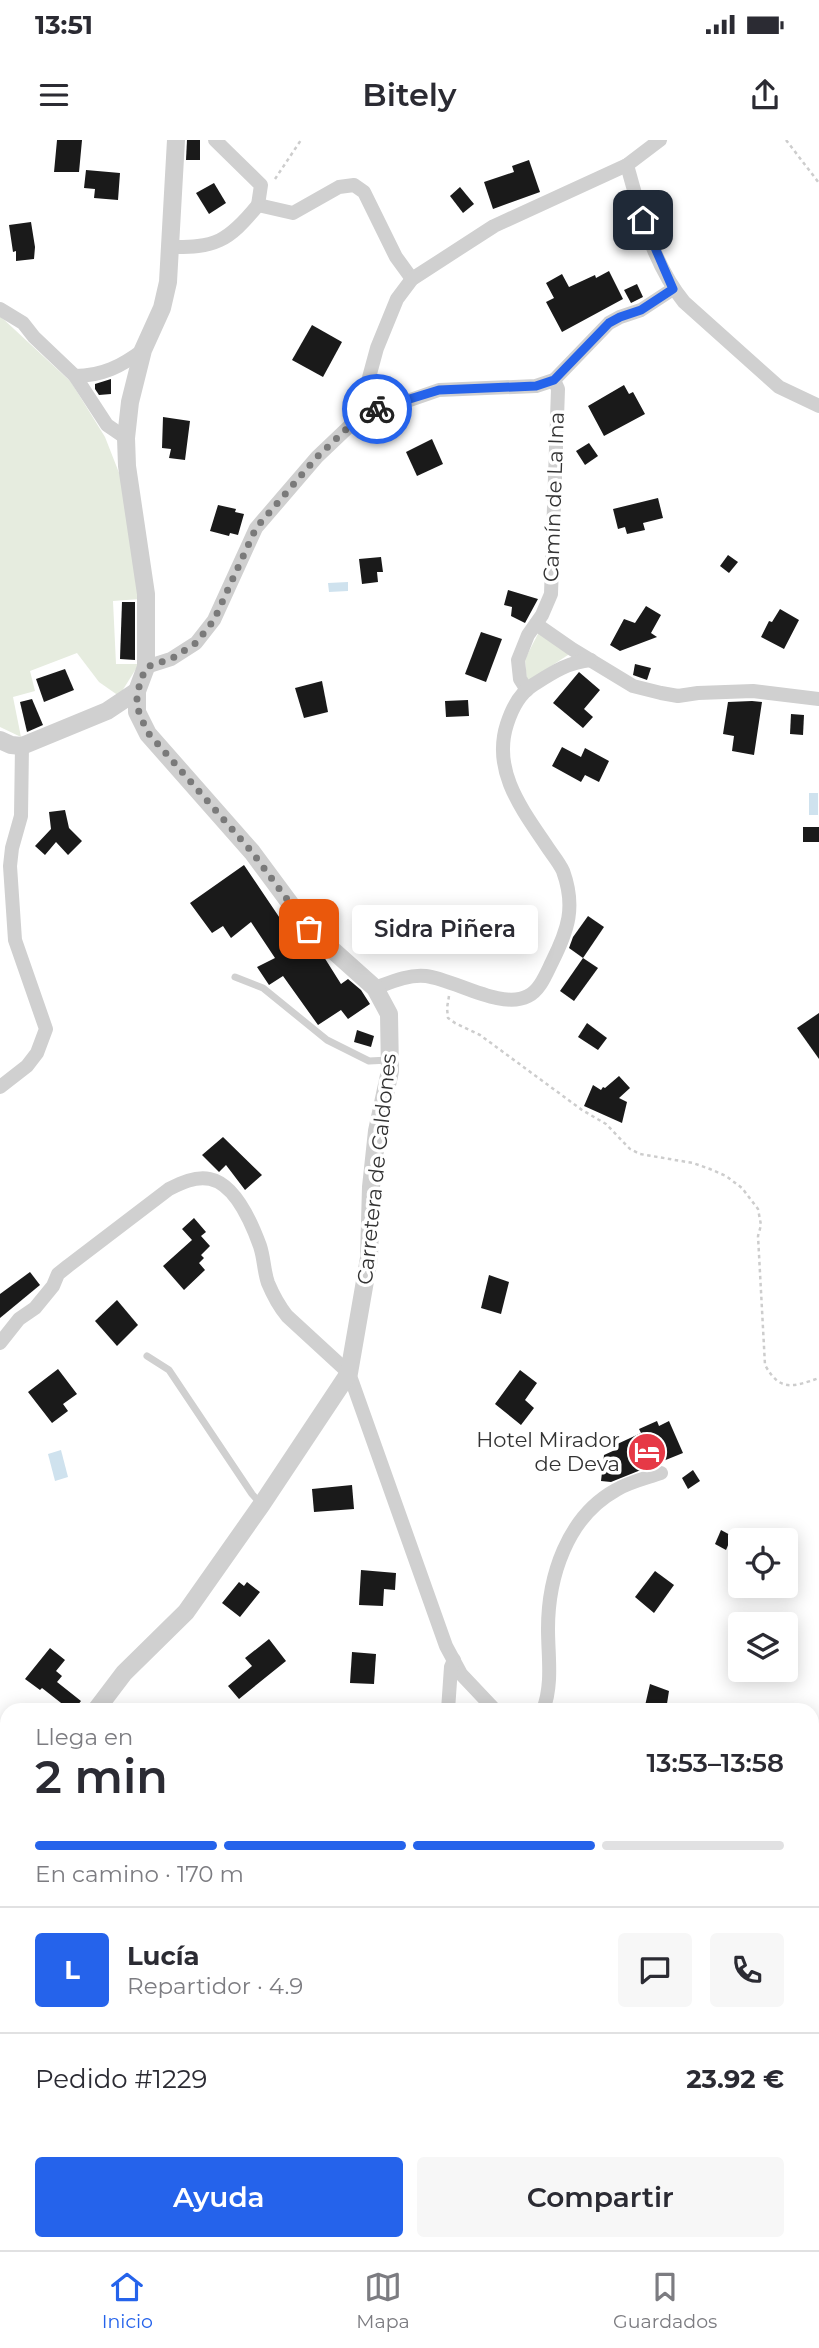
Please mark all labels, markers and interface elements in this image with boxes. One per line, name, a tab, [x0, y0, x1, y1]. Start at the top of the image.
text: 13:51	[35, 9, 93, 41]
text: Bitely	[362, 75, 457, 114]
icon: menu	[35, 76, 73, 114]
icon: share	[746, 76, 784, 114]
pin	[613, 190, 673, 250]
icon: home	[624, 201, 662, 239]
courier	[342, 374, 412, 444]
icon: bike	[358, 390, 396, 428]
street label: Camín de La Ina	[538, 411, 569, 583]
pin	[279, 899, 339, 959]
callout: Sidra Piñera	[351, 904, 536, 954]
icon: bag	[290, 910, 328, 948]
text: Sidra Piñera	[374, 915, 516, 943]
street label: Carretera de Caldones	[352, 1052, 401, 1286]
place label: Hotel Mirador de Deva	[476, 1427, 620, 1476]
hotel icon: Hotel Mirador de Deva	[626, 1431, 668, 1473]
map controls	[728, 1528, 798, 1682]
button: locate	[728, 1528, 798, 1598]
button: layers	[728, 1612, 798, 1682]
text: Llega en	[35, 1723, 133, 1751]
text: 13:53–13:58	[646, 1747, 784, 1779]
text: 2 min	[35, 1748, 168, 1805]
text: En camino · 170 m	[35, 1860, 244, 1888]
button: chat	[618, 1933, 692, 2007]
button: phone	[710, 1933, 784, 2007]
text: Lucía	[127, 1940, 200, 1972]
text: L	[64, 1954, 80, 1986]
text: Repartidor · 4.9	[127, 1972, 303, 2000]
text: Pedido #1229	[35, 2063, 207, 2095]
text: 23.92 €	[686, 2063, 784, 2095]
button: Ayuda	[35, 2157, 403, 2237]
button: Compartir	[417, 2157, 784, 2237]
tab: Inicio	[102, 2268, 153, 2333]
tab: Mapa	[356, 2268, 410, 2333]
tab: Guardados	[613, 2268, 717, 2333]

